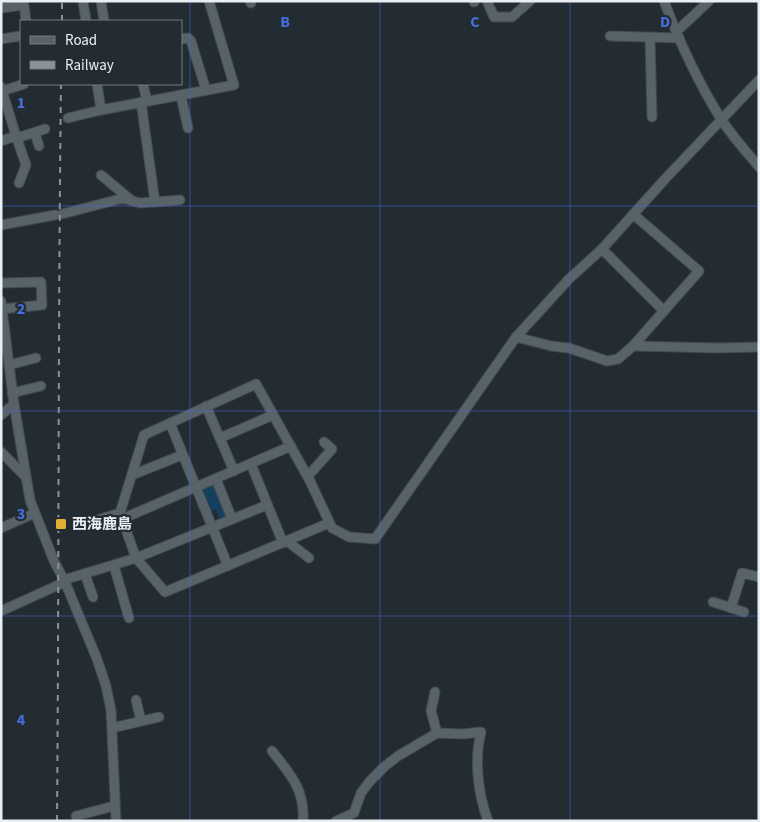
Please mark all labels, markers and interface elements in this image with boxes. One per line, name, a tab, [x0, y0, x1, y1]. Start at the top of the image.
text: B	[280, 11, 290, 33]
text: C	[470, 11, 480, 33]
text: D	[660, 11, 670, 33]
legend	[20, 20, 182, 85]
text: Road	[65, 30, 97, 51]
text: Railway	[65, 55, 114, 76]
text: 1	[17, 92, 25, 114]
text: 2	[17, 298, 25, 320]
text: 3	[17, 503, 25, 525]
place label: 西海鹿島	[72, 514, 132, 535]
marker: 西海鹿島	[54, 517, 68, 531]
text: 4	[17, 709, 26, 731]

